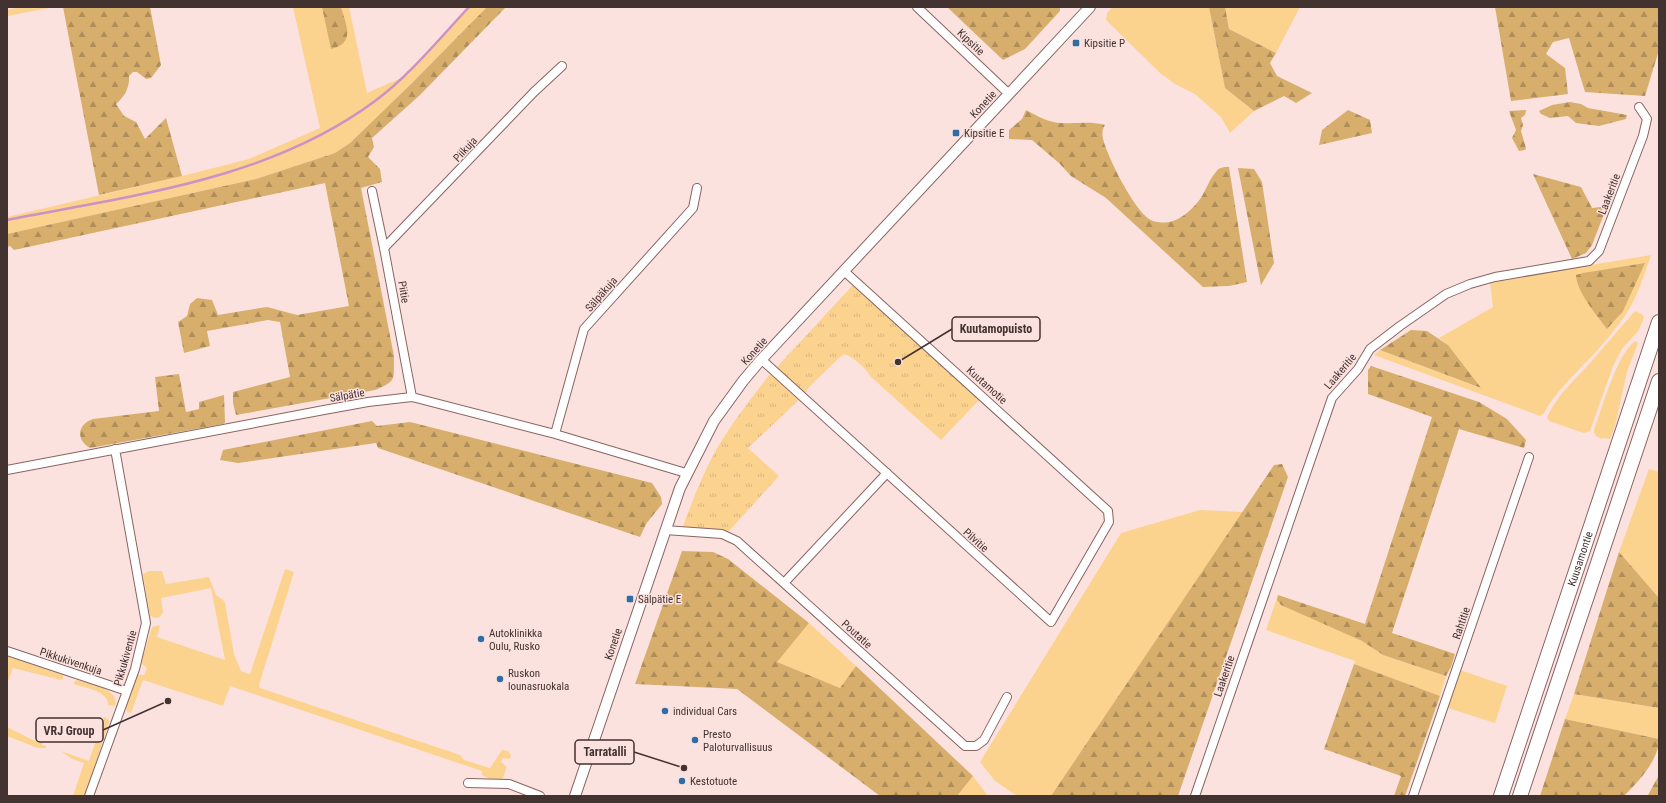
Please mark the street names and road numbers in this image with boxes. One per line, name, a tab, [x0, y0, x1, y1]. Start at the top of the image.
street label: Kipsitie	[954, 27, 987, 58]
street label: Konetie	[967, 88, 999, 121]
street label: Piikuja	[451, 134, 480, 164]
street label: Laakeritie	[1596, 172, 1623, 216]
street label: Sälpäkuja	[583, 274, 620, 315]
street label: Piitie	[395, 280, 412, 304]
street label: Konetie	[739, 335, 770, 368]
street label: Laakeritie	[1322, 351, 1359, 392]
street label: Kuutamotie	[964, 364, 1010, 407]
street label: Sälpätie	[329, 386, 366, 405]
street label: Pilvitie	[960, 526, 991, 555]
street label: Kuusamontie	[1565, 530, 1596, 588]
street label: Rahtitie	[1450, 605, 1473, 641]
street label: Poutatie	[839, 617, 875, 651]
street label: Konetie	[602, 627, 625, 662]
street label: Pikkukiventie	[111, 629, 140, 688]
street label: Pikkukivenkuja	[38, 645, 104, 678]
street label: Laakeritie	[1211, 654, 1238, 698]

